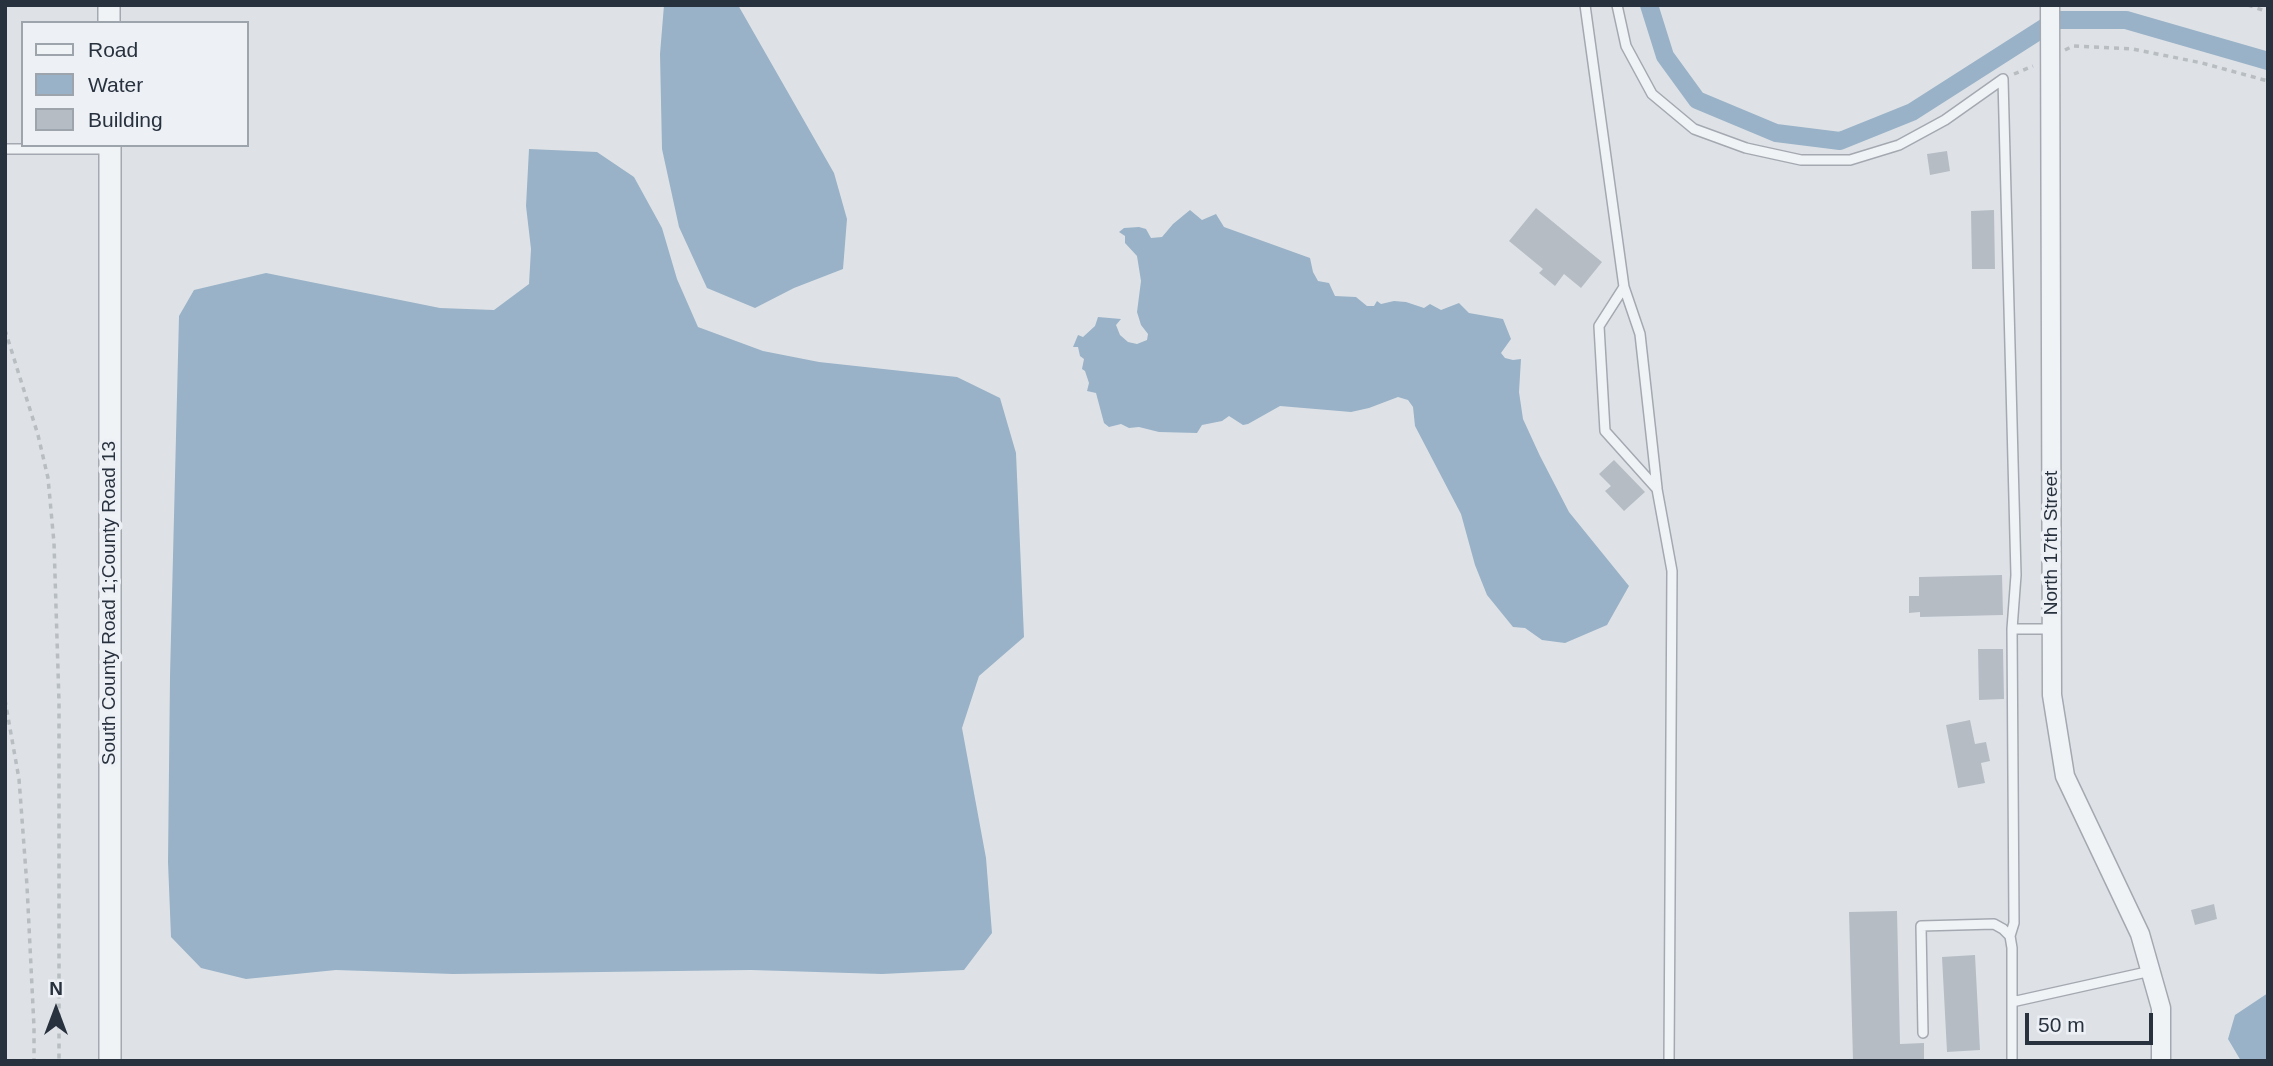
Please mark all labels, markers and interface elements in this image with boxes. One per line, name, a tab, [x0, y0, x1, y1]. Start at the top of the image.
legend	[21, 21, 248, 147]
text: Road	[88, 38, 138, 61]
text: Water	[88, 73, 143, 96]
text: Building	[88, 108, 163, 131]
street label: South County Road 1;County Road 13	[99, 441, 121, 765]
street label: North 17th Street	[2041, 471, 2063, 615]
north arrow	[21, 975, 91, 1045]
text: N	[49, 978, 63, 999]
scale bar	[2028, 1000, 2156, 1044]
text: 50 m	[2038, 1013, 2085, 1036]

